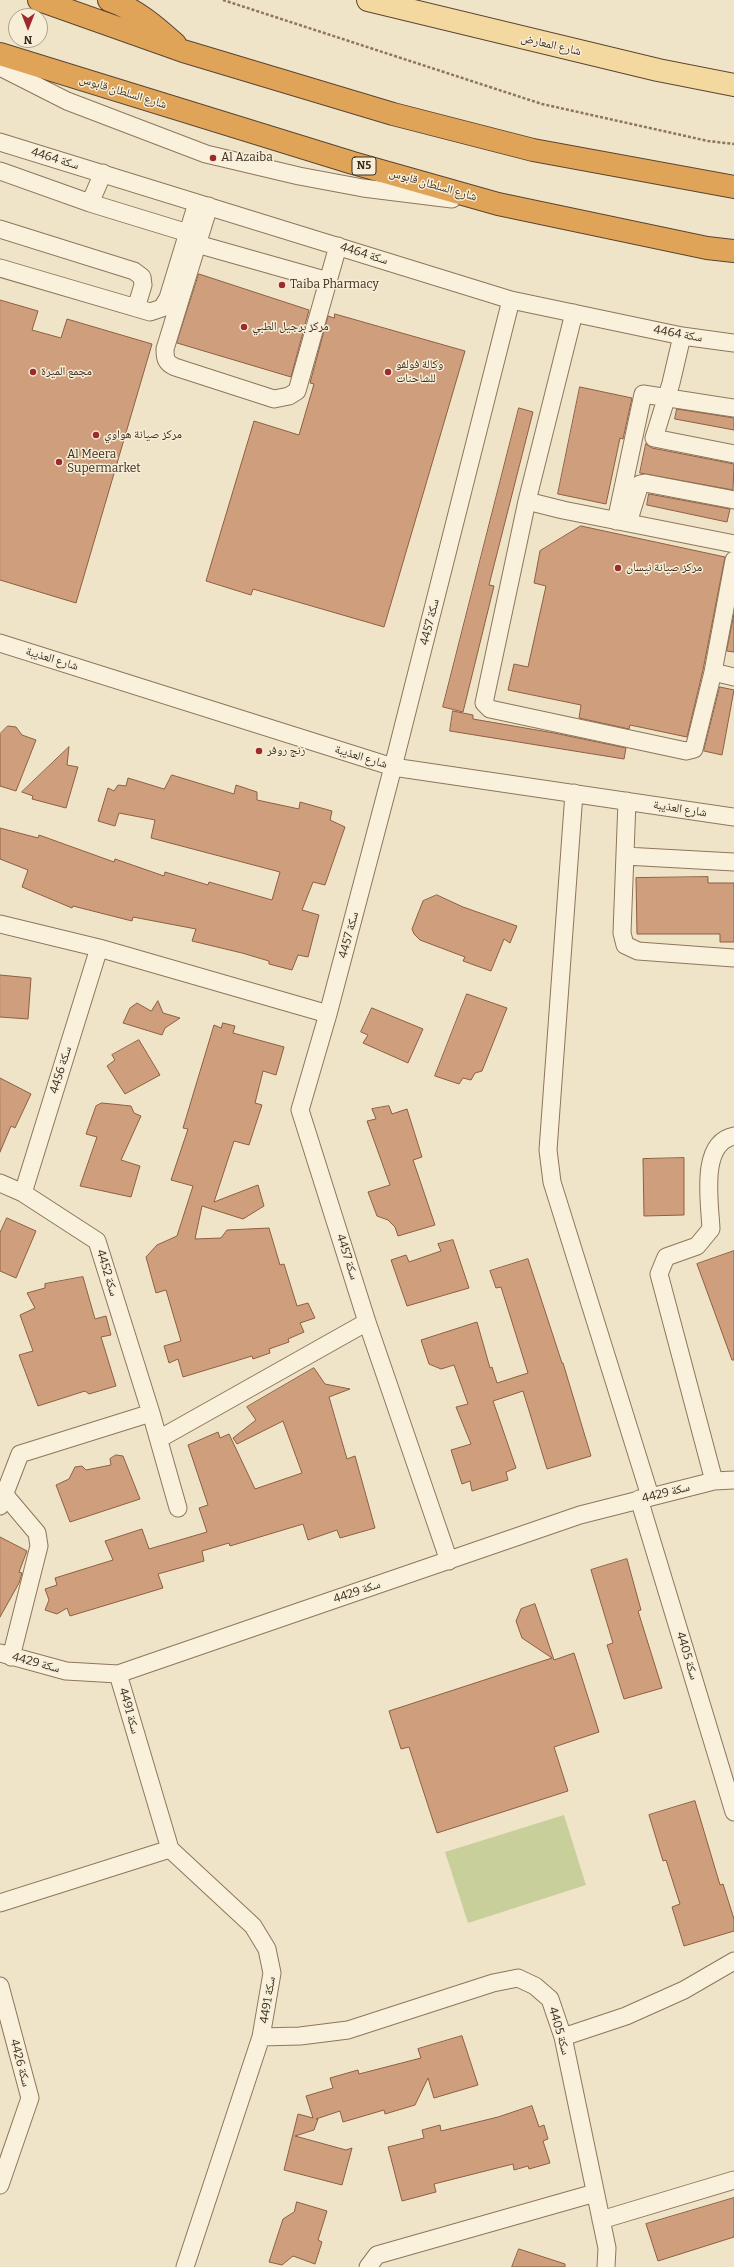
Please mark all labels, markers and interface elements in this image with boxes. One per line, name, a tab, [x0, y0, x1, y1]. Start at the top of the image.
north arrow	[8, 8, 48, 48]
street label: شارع المعارض	[519, 31, 583, 59]
text: N	[24, 33, 32, 46]
street label: شارع السلطان قابوس	[78, 72, 168, 112]
street label: سكة 4464	[29, 145, 81, 173]
place label: Al Azaiba	[221, 151, 273, 165]
marker: Al Azaiba	[208, 153, 218, 163]
road number: N5	[352, 157, 376, 175]
street label: شارع السلطان قابوس	[387, 166, 479, 204]
street label: سكة 4464	[338, 240, 390, 268]
place label: Taiba Pharmacy	[290, 278, 379, 292]
marker: Taiba Pharmacy	[277, 280, 287, 290]
place label: مركز برجيل الطبي	[252, 320, 329, 334]
marker: مركز برجيل الطبي	[239, 322, 249, 332]
street label: سكة 4464	[652, 323, 704, 345]
place label: وكالة فولفو للشاحنات	[396, 358, 443, 386]
place label: مجمع الميرة	[41, 365, 92, 379]
marker: مجمع الميرة	[28, 367, 38, 377]
marker: وكالة فولفو للشاحنات	[383, 367, 393, 377]
place label: مركز صيانة هواوي	[104, 428, 182, 442]
marker: مركز صيانة هواوي	[91, 430, 101, 440]
place label: Al Meera Supermarket	[67, 448, 141, 476]
marker: Al Meera Supermarket	[54, 457, 64, 467]
place label: مركز صيانة نيسان	[626, 561, 702, 575]
marker: مركز صيانة نيسان	[613, 563, 623, 573]
street label: سكة 4457	[417, 597, 443, 647]
street label: شارع العذيبة	[24, 644, 80, 674]
street label: شارع العذيبة	[333, 742, 389, 772]
place label: رنج روفر	[267, 744, 305, 758]
marker: رنج روفر	[254, 746, 264, 756]
street label: شارع العذيبة	[652, 798, 708, 820]
street label: سكة 4457	[336, 910, 362, 960]
street label: سكة 4456	[47, 1045, 75, 1095]
street label: سكة 4457	[333, 1232, 361, 1282]
street label: سكة 4452	[93, 1248, 121, 1298]
street label: سكة 4429	[641, 1480, 691, 1506]
street label: سكة 4429	[332, 1577, 382, 1607]
street label: سكة 4405	[673, 1630, 701, 1682]
street label: سكة 4429	[11, 1650, 61, 1676]
street label: سكة 4491	[116, 1686, 142, 1736]
street label: سكة 4491	[257, 1976, 279, 2024]
street label: سكة 4405	[545, 2005, 573, 2057]
street label: سكة 4426	[7, 2038, 33, 2088]

